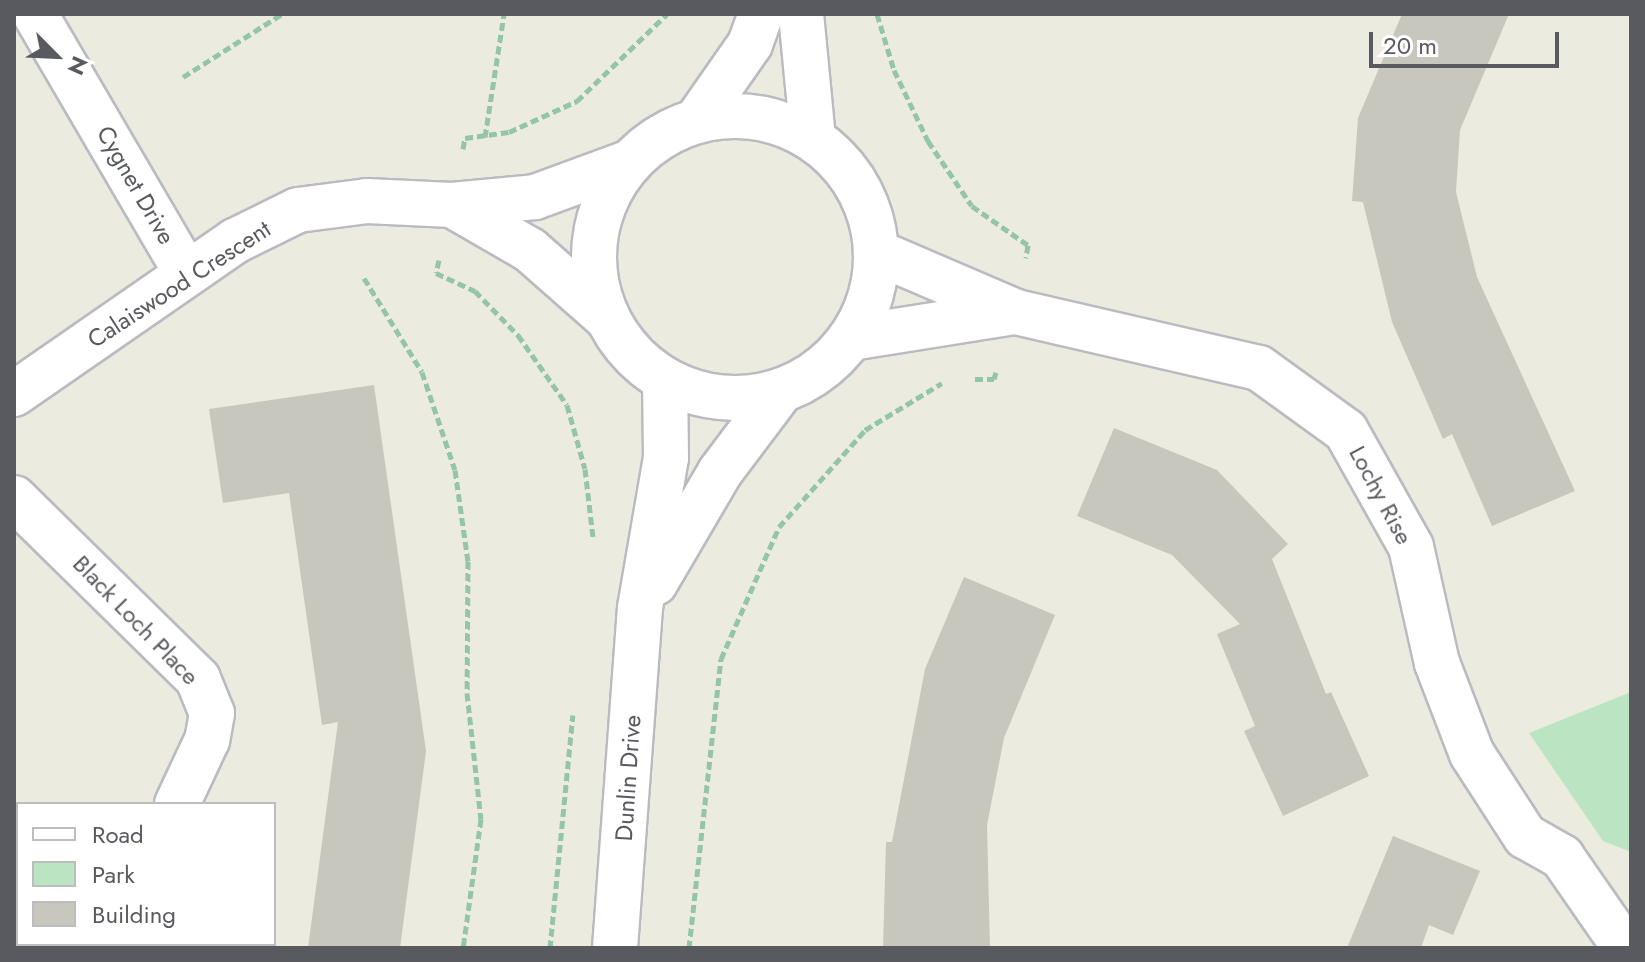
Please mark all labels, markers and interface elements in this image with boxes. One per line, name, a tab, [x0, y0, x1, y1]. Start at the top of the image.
north arrow	[16, 16, 96, 96]
scale bar	[1373, 16, 1563, 66]
text: 20 m	[1383, 28, 1437, 63]
text: N	[60, 51, 96, 80]
street label: Cygnet Drive	[91, 121, 181, 249]
street label: Calaiswood Crescent	[82, 214, 276, 354]
street label: Lochy Rise	[1343, 441, 1419, 549]
street label: Black Loch Place	[67, 549, 205, 691]
street label: Dunlin Drive	[609, 714, 647, 842]
legend	[16, 802, 276, 946]
text: Road	[92, 817, 144, 852]
text: Park	[92, 857, 135, 892]
text: Building	[92, 897, 176, 932]

